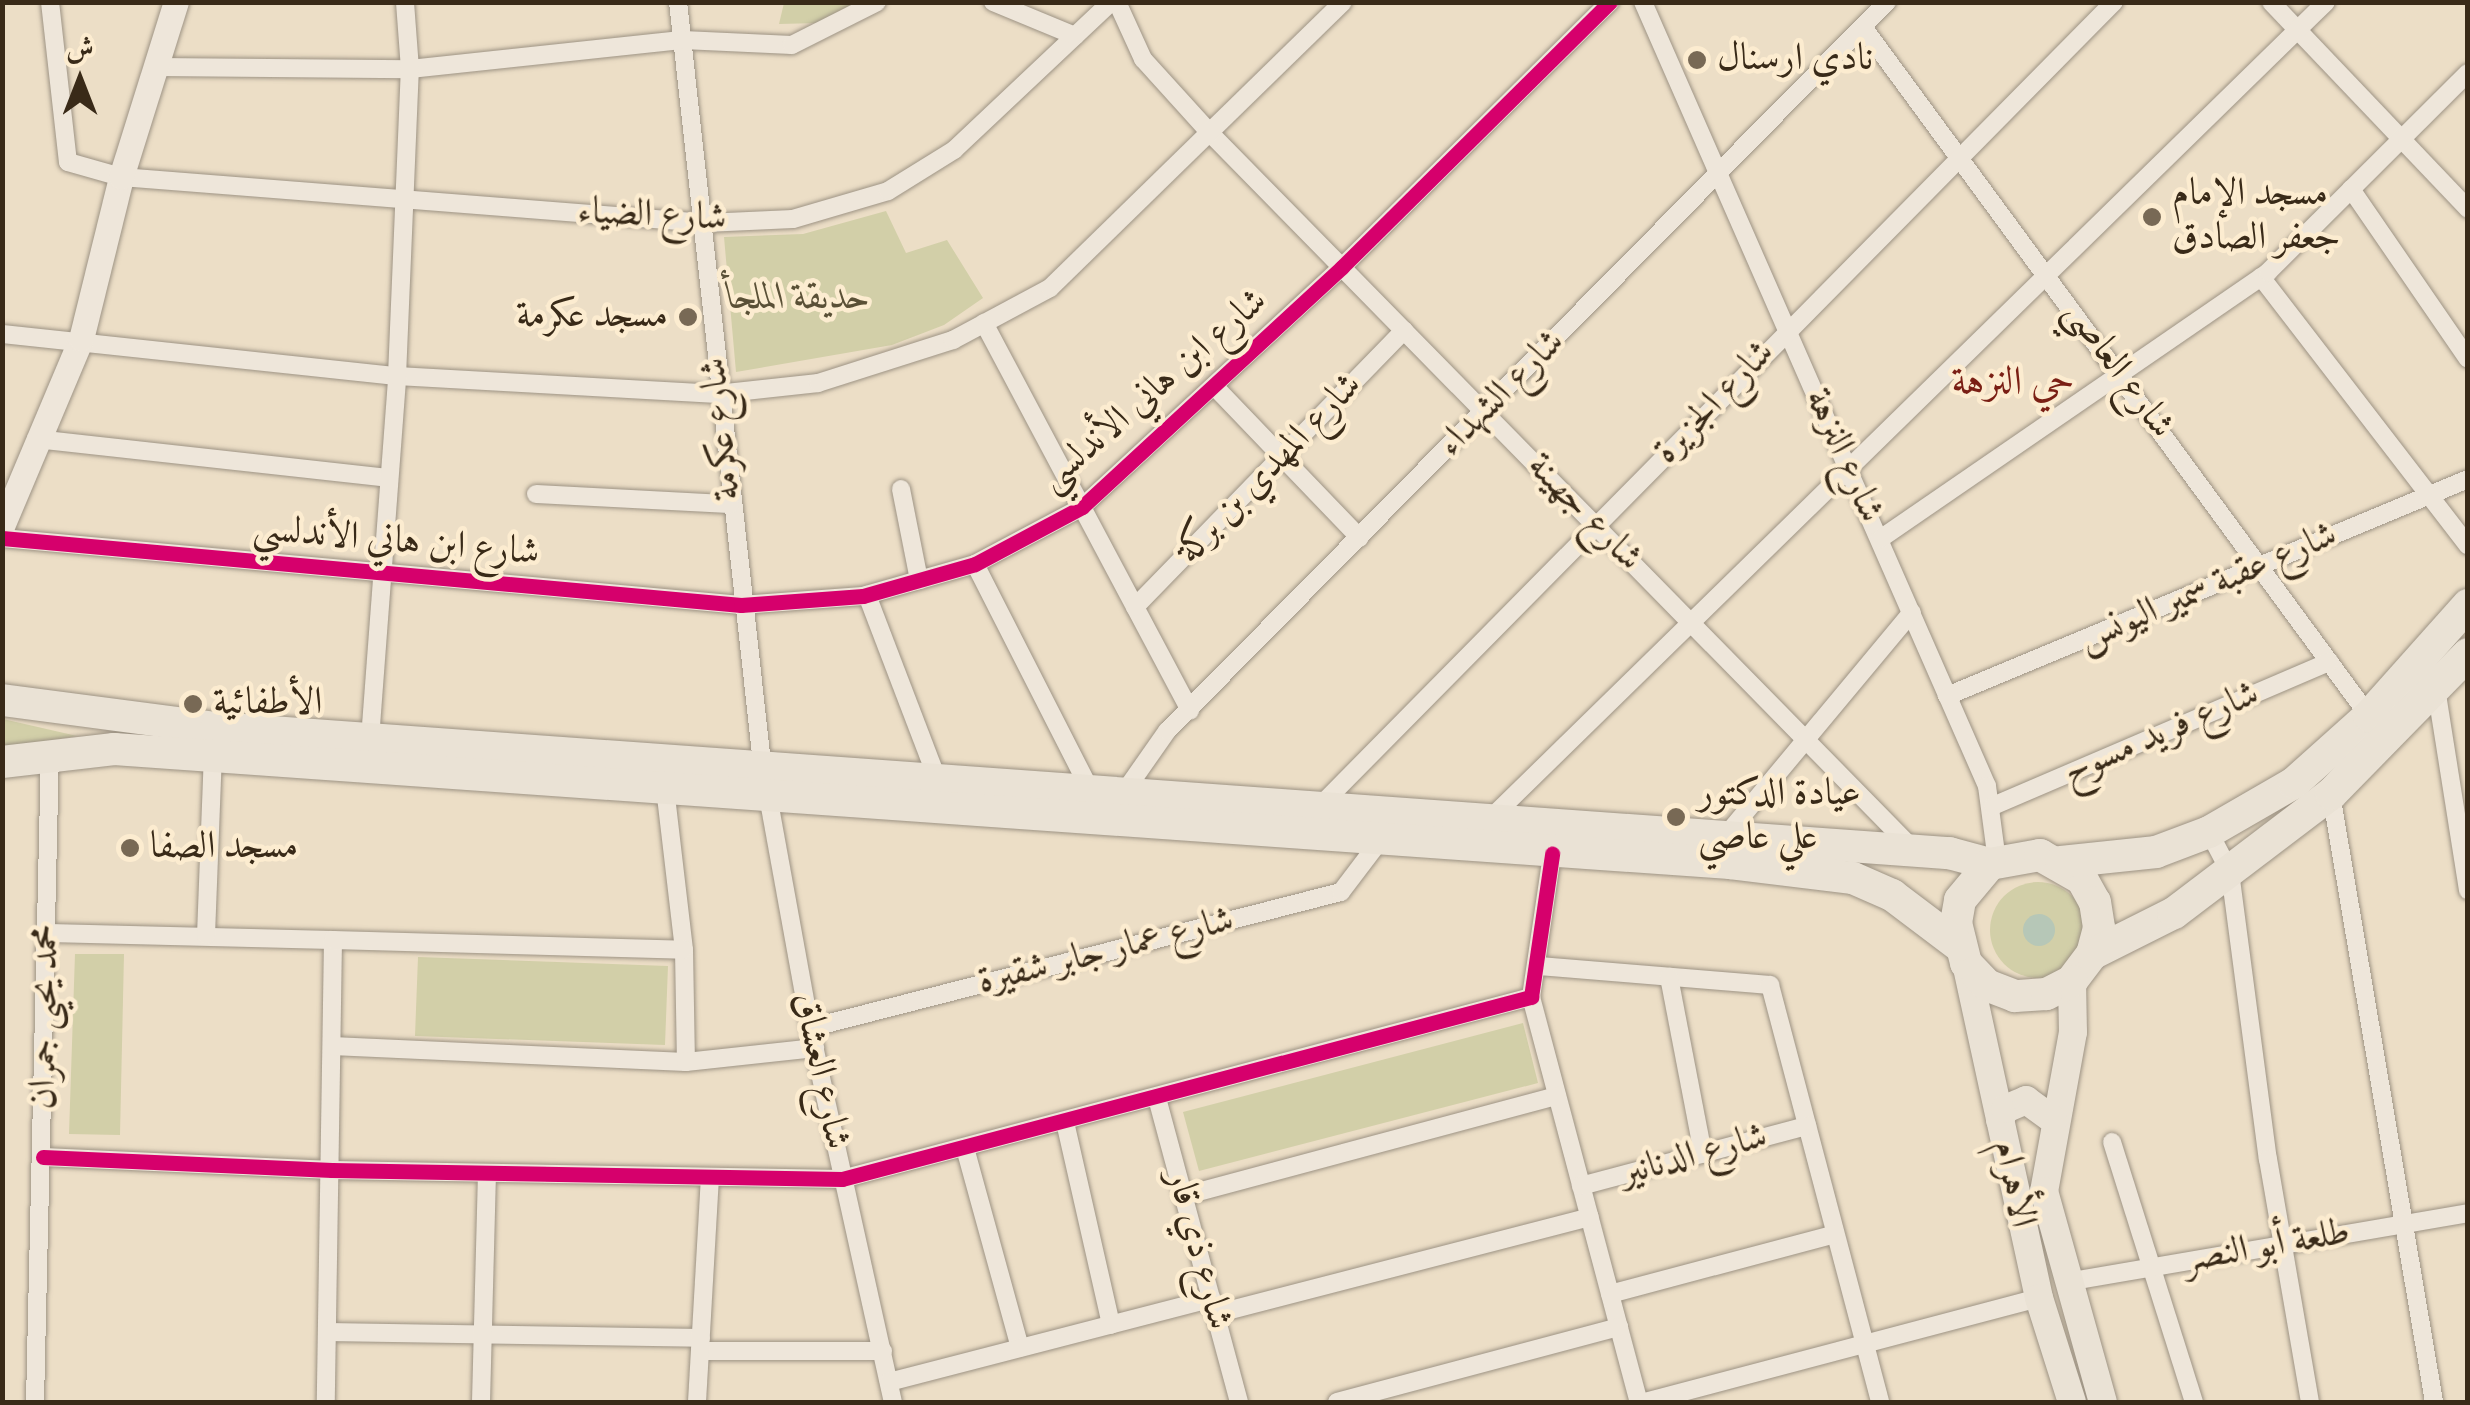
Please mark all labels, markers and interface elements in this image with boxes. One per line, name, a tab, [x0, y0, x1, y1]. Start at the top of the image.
north arrow	[30, 30, 130, 130]
text: ش	[66, 32, 94, 67]
place label: نادي ارسنال	[1717, 37, 1873, 83]
marker: نادي ارسنال	[1686, 49, 1708, 71]
place label: مسجد الإمام جعفر الصادق	[2172, 172, 2341, 262]
street label: شارع الضياء	[576, 189, 728, 243]
marker: مسجد الإمام جعفر الصادق	[2141, 206, 2163, 228]
park label: حديقة الملجأ	[725, 276, 871, 322]
street label: شارع ابن هاني الأندلسي	[1031, 279, 1277, 503]
street label: شارع العاصي	[2053, 292, 2183, 448]
place label: مسجد عكرمة	[516, 294, 668, 340]
marker: مسجد عكرمة	[677, 306, 699, 328]
street label: شارع الشهداء	[1429, 321, 1575, 467]
street label: شارع الجزيرة	[1645, 332, 1785, 474]
street label: شارع عكرمة	[692, 355, 752, 503]
district label: حي النزهة	[1951, 360, 2075, 408]
street label: شارع المهدي بن بركة	[1167, 364, 1373, 574]
street label: شارع النزهة	[1793, 382, 1893, 530]
street label: شارع جهينة	[1517, 444, 1651, 582]
street label: شارع ابن هاني الأندلسي	[251, 507, 541, 577]
street label: شارع عقبة سمير اليونس	[2072, 513, 2344, 663]
street label: شارع فريد مسوح	[2056, 672, 2266, 796]
place label: الأطفائية	[213, 681, 323, 727]
marker: الأطفائية	[182, 693, 204, 715]
place label: عيادة الدكتور علي عاصي	[1698, 772, 1861, 862]
marker: عيادة الدكتور علي عاصي	[1663, 804, 1689, 830]
place label: مسجد الصفا	[150, 825, 298, 871]
marker: مسجد الصفا	[119, 837, 141, 859]
street label: شارع عمار جابر شقيرة	[973, 898, 1239, 1006]
street label: محمد يحيى جمران	[22, 924, 70, 1110]
street label: شارع العشاق	[781, 988, 859, 1154]
street label: شارع الدنانير	[1615, 1115, 1773, 1197]
street label: الأهرام	[1982, 1136, 2044, 1232]
street label: شارع ذي قار	[1155, 1165, 1241, 1335]
street label: طلعة أبو النصر	[2180, 1210, 2354, 1284]

